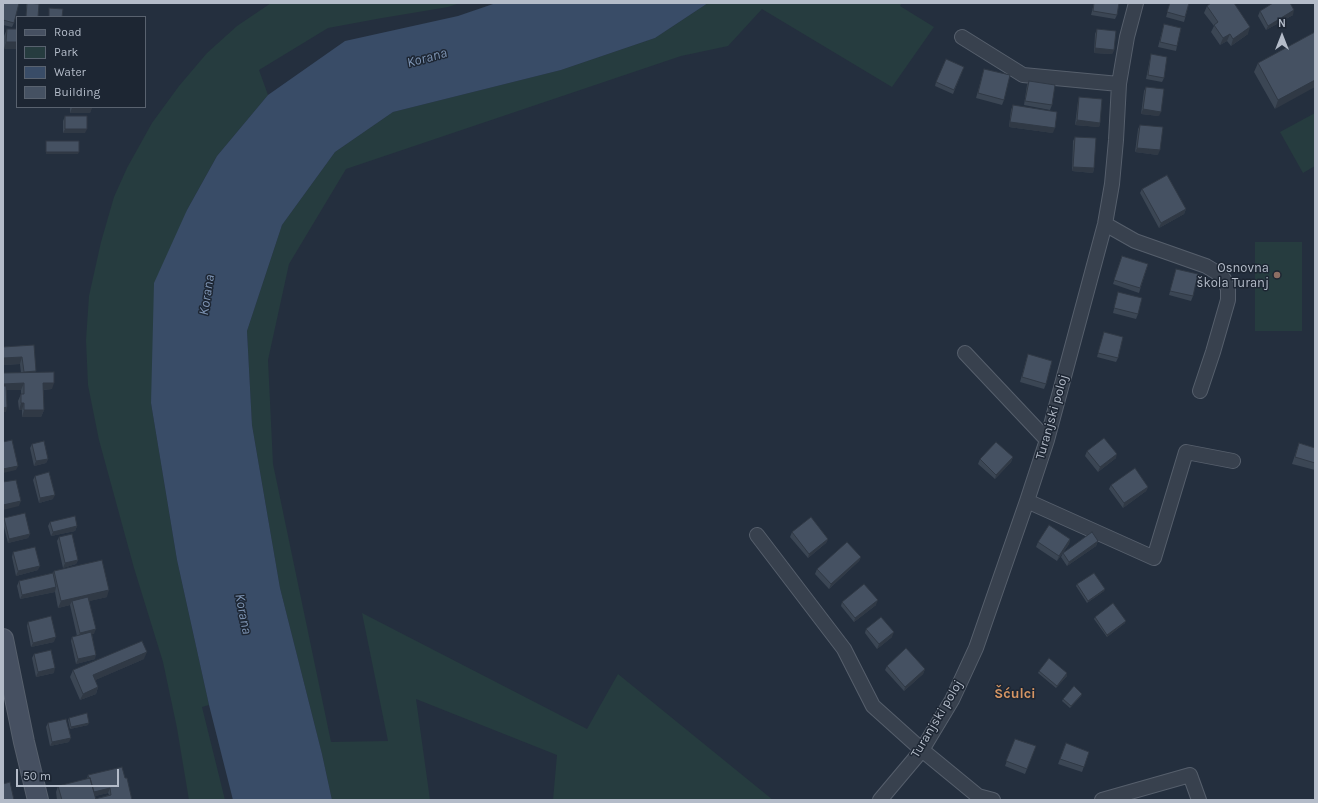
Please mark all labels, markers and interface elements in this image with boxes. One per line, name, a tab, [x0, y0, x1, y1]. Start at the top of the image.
legend	[16, 16, 146, 108]
north arrow	[1262, 16, 1302, 56]
text: N	[1278, 17, 1286, 30]
text: Road	[54, 25, 82, 39]
text: Park	[54, 45, 78, 59]
water label: Korana	[405, 45, 449, 71]
text: Water	[54, 65, 86, 79]
text: Building	[54, 85, 100, 99]
place label: Osnovna škola Turanj	[1197, 260, 1269, 291]
marker: Osnovna škola Turanj	[1272, 270, 1282, 280]
water label: Korana	[195, 273, 219, 317]
street label: Turanjski poloj	[1032, 373, 1072, 461]
water label: Korana	[231, 592, 255, 636]
street label: Turanjski poloj	[908, 677, 966, 761]
district label: Šćulci	[994, 686, 1036, 702]
scale bar	[18, 761, 121, 787]
text: 50 m	[23, 769, 51, 783]

